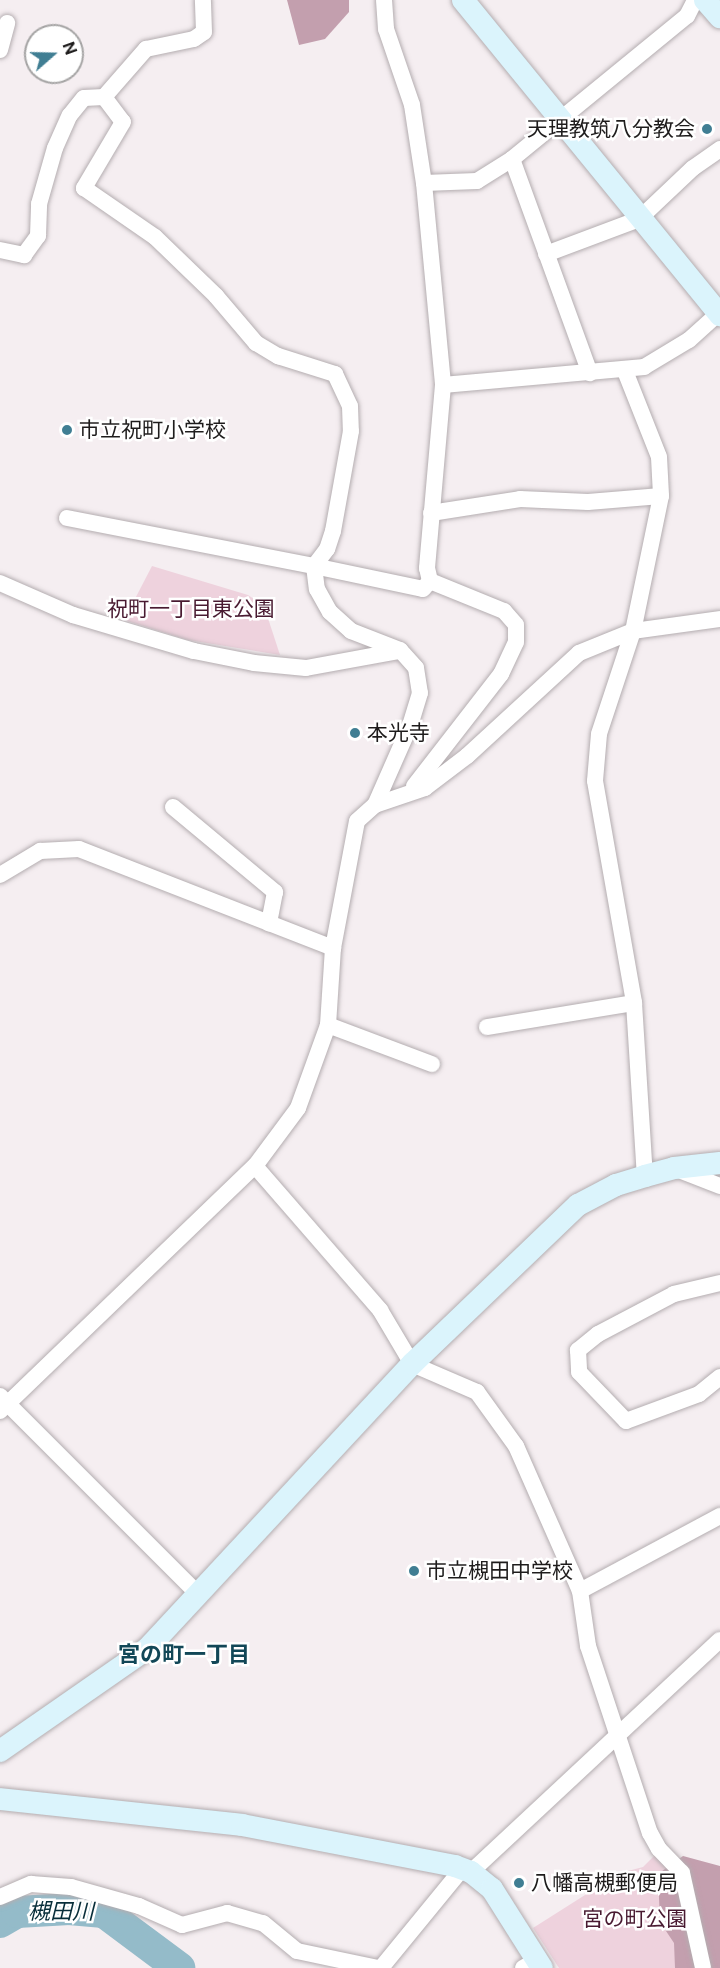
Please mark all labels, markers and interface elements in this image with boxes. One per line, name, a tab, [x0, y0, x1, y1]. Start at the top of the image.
north arrow	[24, 24, 84, 84]
text: N	[58, 39, 81, 57]
place label: 天理教筑八分教会	[527, 116, 695, 142]
marker: 天理教筑八分教会	[700, 122, 714, 136]
place label: 市立祝町小学校	[79, 417, 226, 443]
marker: 市立祝町小学校	[60, 423, 74, 437]
park label: 祝町一丁目東公園	[107, 596, 275, 622]
place label: 本光寺	[367, 720, 430, 746]
marker: 本光寺	[348, 726, 362, 740]
place label: 市立槻田中学校	[426, 1558, 573, 1584]
marker: 市立槻田中学校	[407, 1564, 421, 1578]
district label: 宮の町一丁目	[118, 1642, 250, 1668]
place label: 八幡高槻郵便局	[531, 1870, 678, 1896]
marker: 八幡高槻郵便局	[512, 1876, 526, 1890]
water label: 槻田川	[28, 1899, 94, 1925]
park label: 宮の町公園	[583, 1906, 687, 1932]

